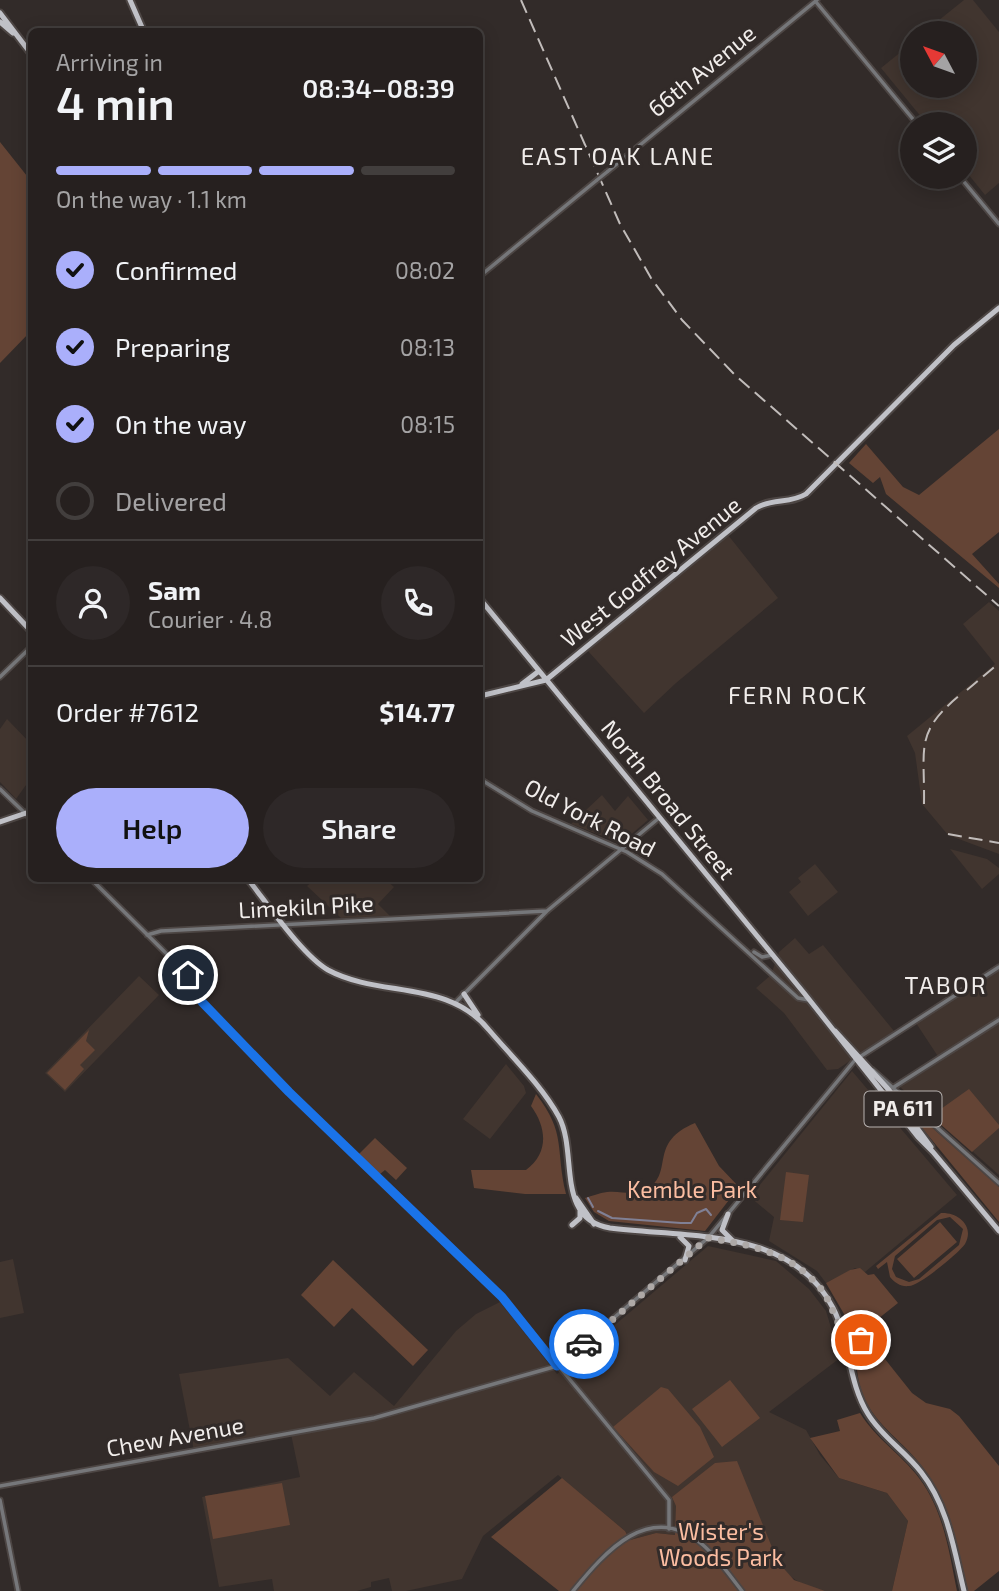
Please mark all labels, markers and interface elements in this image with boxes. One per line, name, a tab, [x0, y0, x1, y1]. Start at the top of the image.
street label: 66th Avenue	[642, 18, 761, 122]
north arrow	[900, 21, 976, 98]
map controls	[900, 21, 977, 189]
text: Arriving in	[56, 48, 163, 76]
text: 08:34–08:39	[302, 72, 455, 103]
text: 4 min	[56, 74, 175, 129]
button: layers	[900, 112, 977, 189]
district label: EAST OAK LANE	[521, 141, 715, 170]
text: On the way · 1.1 km	[56, 185, 247, 213]
icon: check	[56, 251, 94, 289]
text: Confirmed	[115, 254, 238, 285]
text: 08:02	[395, 256, 455, 284]
icon: check	[56, 328, 94, 366]
text: Preparing	[115, 331, 230, 362]
text: 08:13	[400, 333, 455, 361]
icon: check	[56, 405, 94, 443]
text: On the way	[115, 408, 246, 439]
text: 08:15	[400, 410, 455, 438]
text: Delivered	[115, 485, 227, 516]
street label: West Godfrey Avenue	[555, 490, 746, 652]
button: person	[56, 566, 130, 640]
button: phone	[381, 566, 455, 640]
text: Sam	[148, 574, 201, 605]
text: Courier · 4.8	[148, 605, 272, 633]
district label: FERN ROCK	[728, 680, 868, 709]
text: Order #7612	[56, 696, 199, 727]
text: $14.77	[379, 696, 455, 727]
street label: North Broad Street	[596, 714, 742, 885]
street label: Old York Road	[520, 772, 661, 862]
button: Help	[56, 788, 249, 868]
button: Share	[263, 788, 455, 868]
street label: Limekiln Pike	[237, 888, 374, 924]
pin	[158, 945, 218, 1005]
icon: home	[169, 956, 207, 994]
district label: TABOR	[904, 970, 988, 999]
road number: PA 611	[864, 1092, 942, 1126]
park label: Kemble Park	[627, 1175, 757, 1203]
courier	[549, 1309, 619, 1379]
pin	[831, 1310, 891, 1370]
icon: bag	[842, 1321, 880, 1359]
icon: car	[565, 1325, 603, 1363]
street label: Chew Avenue	[104, 1410, 246, 1462]
park label: Wister's Woods Park	[659, 1517, 784, 1571]

